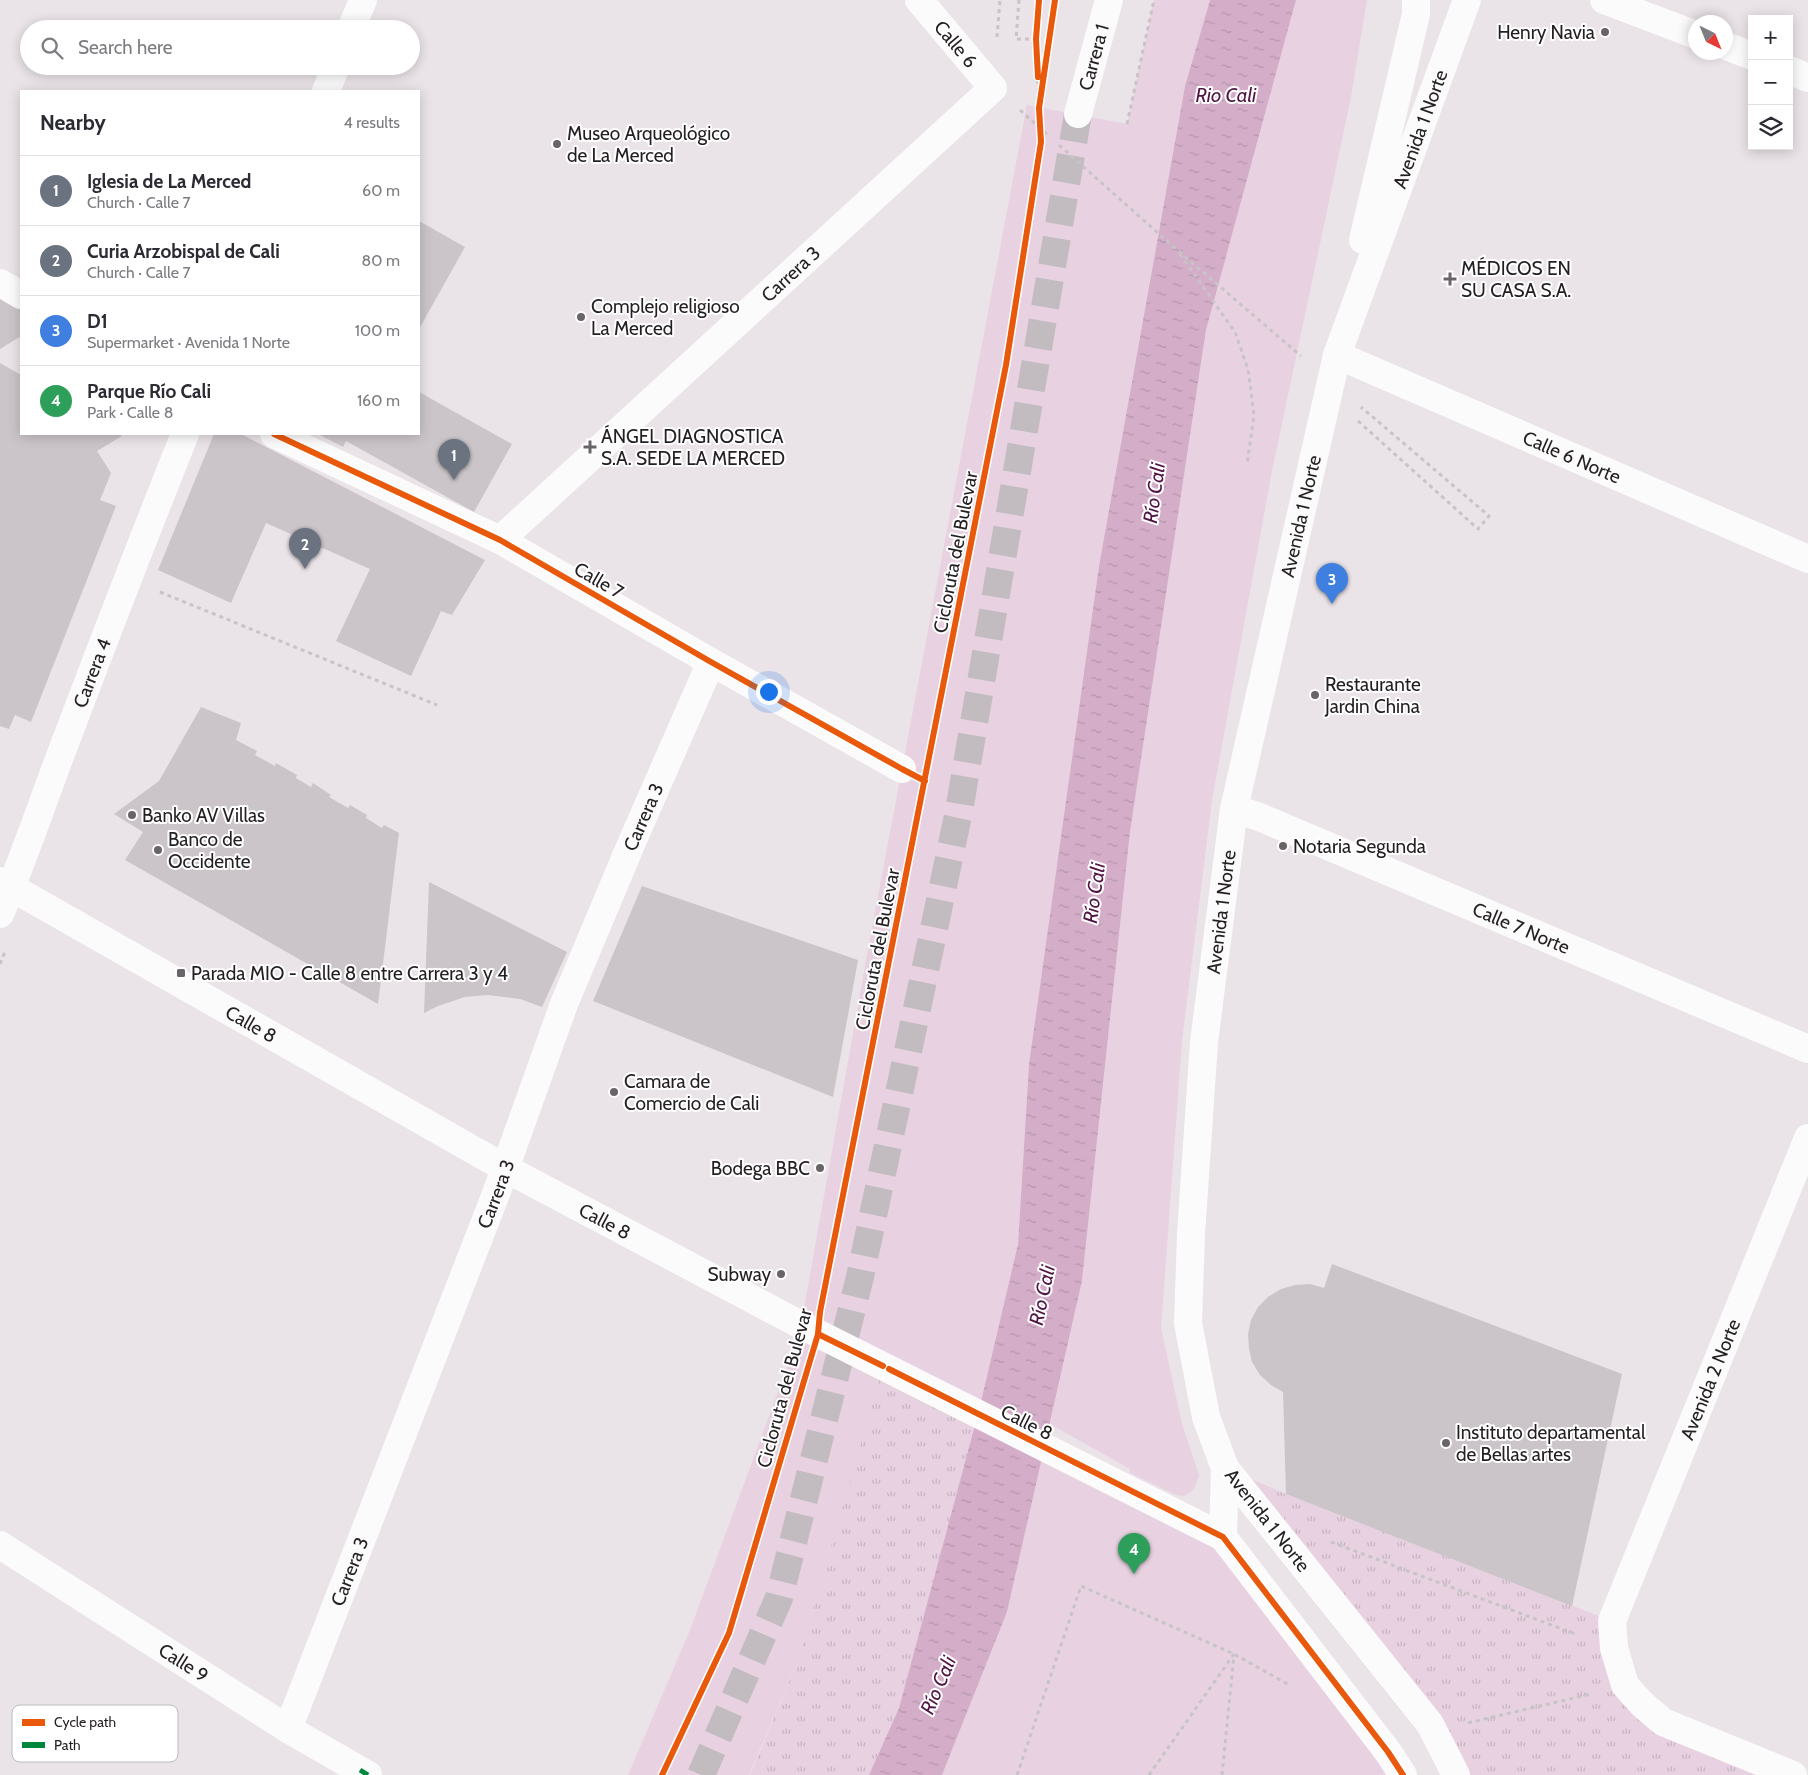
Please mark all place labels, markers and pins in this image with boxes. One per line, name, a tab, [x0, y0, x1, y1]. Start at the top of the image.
place label: Henry Navia	[1497, 21, 1595, 44]
marker: Henry Navia	[1599, 26, 1611, 38]
place label: Museo Arqueológico de La Merced	[567, 122, 730, 167]
marker: Museo Arqueológico de La Merced	[551, 138, 563, 150]
place label: MÉDICOS EN SU CASA S.A.	[1461, 256, 1571, 302]
marker: MÉDICOS EN SU CASA S.A.	[1443, 272, 1457, 286]
place label: Complejo religioso La Merced	[591, 295, 740, 340]
marker: Complejo religioso La Merced	[575, 311, 587, 323]
place label: ÁNGEL DIAGNOSTICA S.A. SEDE LA MERCED	[601, 424, 785, 470]
pin: 1	[438, 439, 470, 480]
marker: ÁNGEL DIAGNOSTICA S.A. SEDE LA MERCED	[583, 440, 597, 454]
pin: 2	[289, 528, 321, 569]
pin: 3	[1316, 563, 1348, 604]
place label: Restaurante Jardin China	[1324, 673, 1421, 718]
marker: Restaurante Jardin China	[1309, 689, 1321, 701]
place label: Banko AV Villas	[142, 804, 265, 827]
marker: Banko AV Villas	[126, 809, 138, 821]
place label: Banco de Occidente	[168, 828, 251, 873]
place label: Notaria Segunda	[1293, 835, 1426, 858]
marker: Notaria Segunda	[1277, 840, 1289, 852]
marker: Banco de Occidente	[152, 844, 164, 856]
place label: Parada MIO - Calle 8 entre Carrera 3 y 4	[191, 962, 508, 985]
marker: Parada MIO - Calle 8 entre Carrera 3 y 4	[175, 967, 187, 979]
place label: Camara de Comercio de Cali	[624, 1070, 759, 1115]
marker: Camara de Comercio de Cali	[608, 1086, 620, 1098]
place label: Bodega BBC	[711, 1157, 810, 1180]
marker: Bodega BBC	[814, 1162, 826, 1174]
place label: Subway	[708, 1263, 771, 1286]
marker: Subway	[775, 1268, 787, 1280]
place label: Instituto departamental de Bellas artes	[1456, 1421, 1646, 1466]
marker: Instituto departamental de Bellas artes	[1440, 1437, 1452, 1449]
pin: 4	[1118, 1533, 1150, 1574]

